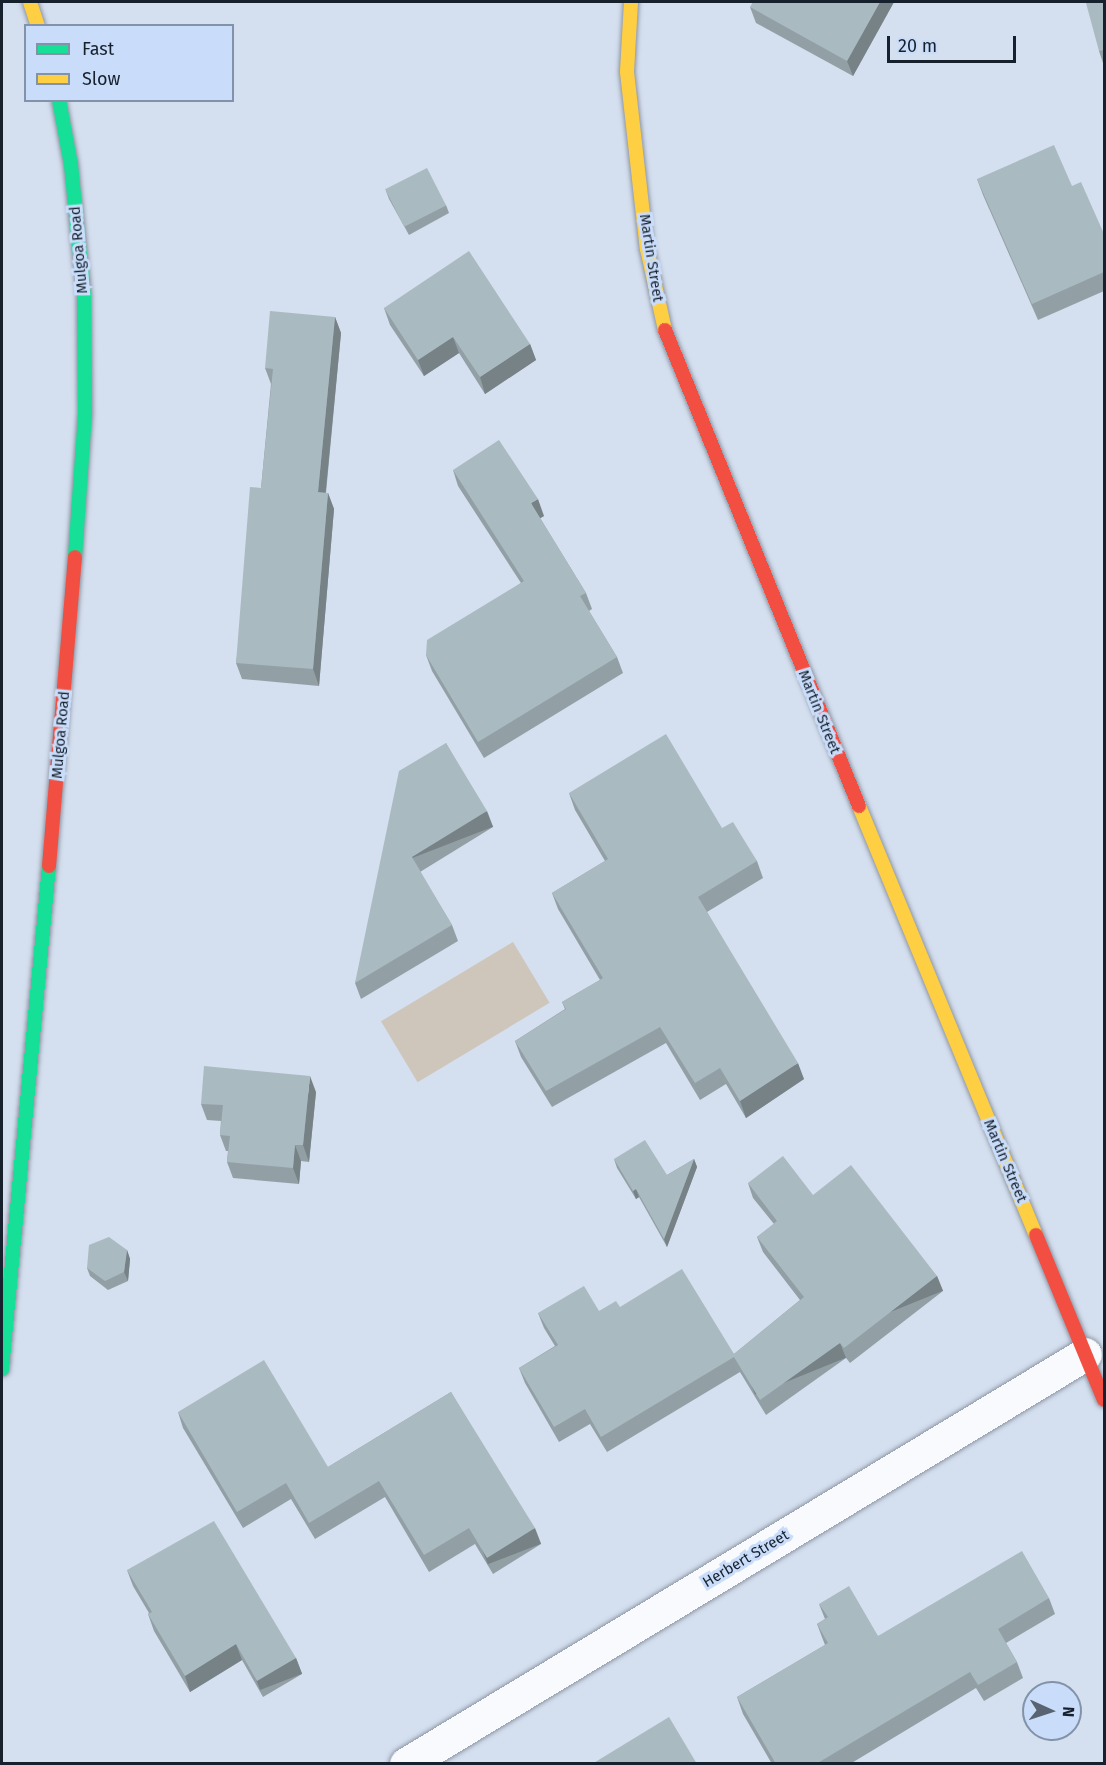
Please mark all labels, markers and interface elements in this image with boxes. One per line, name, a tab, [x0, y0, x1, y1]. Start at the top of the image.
legend	[24, 24, 234, 102]
scale bar	[890, 24, 1019, 62]
text: 20 m	[898, 35, 937, 57]
text: Fast	[82, 38, 114, 60]
text: Slow	[82, 68, 120, 90]
street label: Mulgoa Road	[66, 206, 92, 294]
street label: Martin Street	[635, 213, 667, 303]
street label: Martin Street	[794, 667, 844, 757]
street label: Mulgoa Road	[48, 691, 74, 779]
street label: Martin Street	[979, 1117, 1031, 1205]
street label: Herbert Street	[700, 1526, 792, 1592]
north arrow	[1022, 1681, 1082, 1741]
text: N	[1059, 1706, 1078, 1718]

